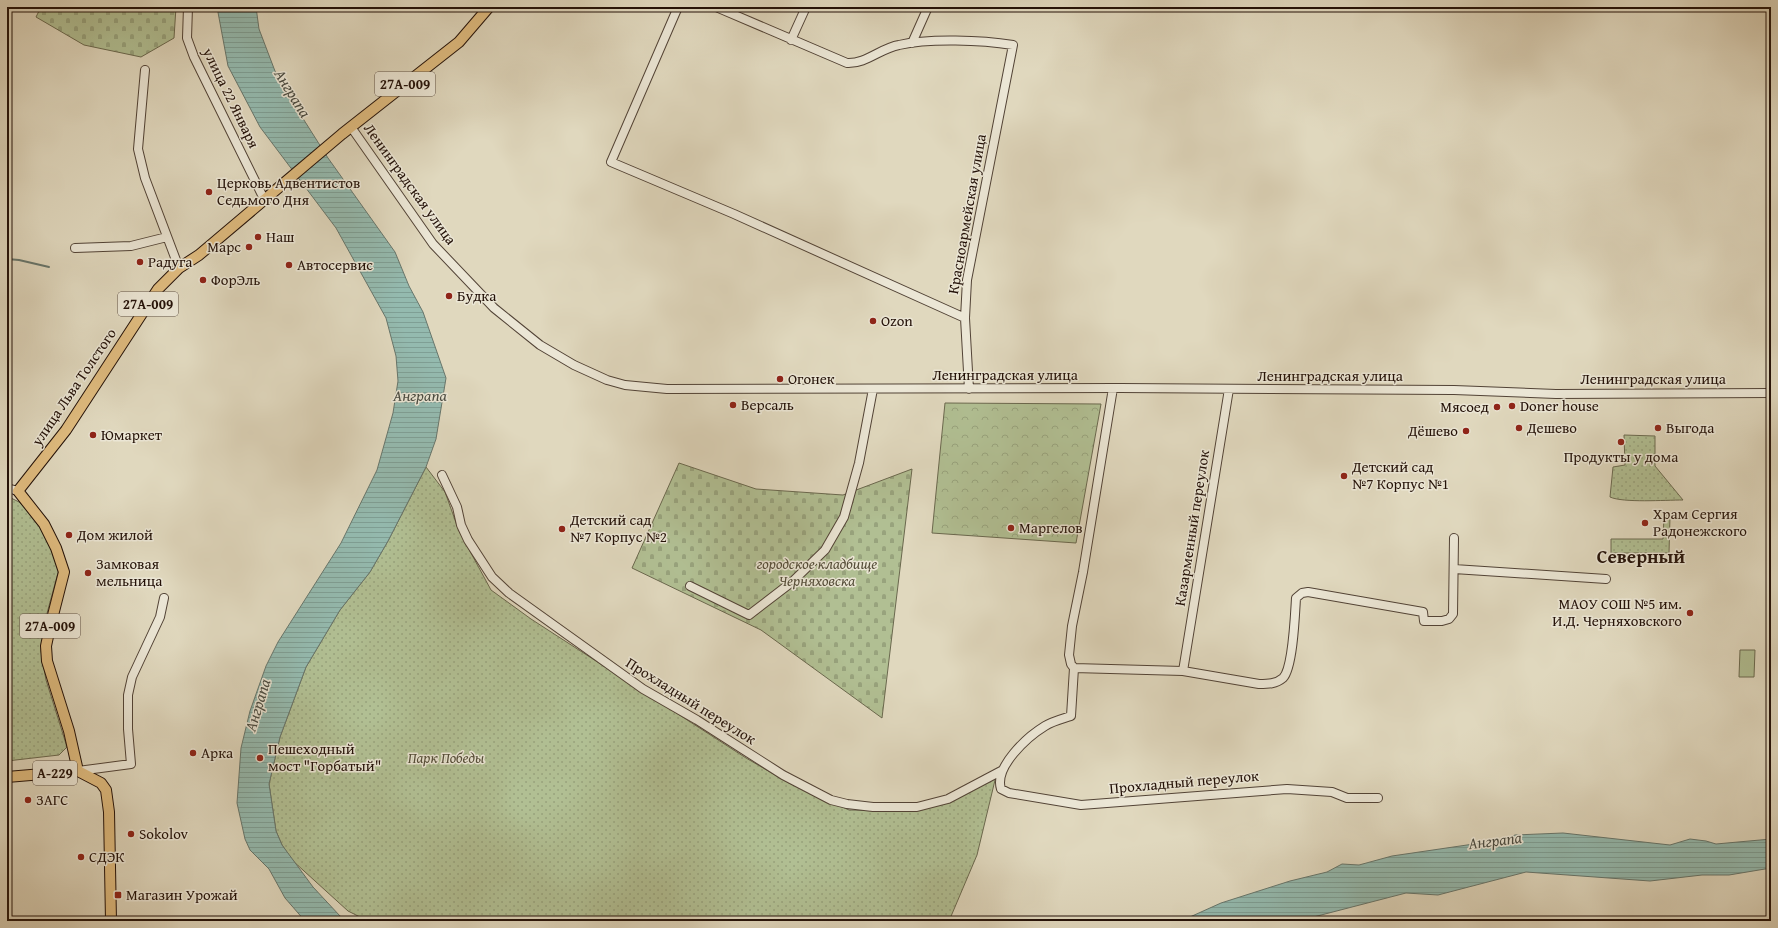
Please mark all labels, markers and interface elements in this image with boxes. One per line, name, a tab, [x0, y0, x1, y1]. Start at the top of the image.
street label: улица 22 Января	[198, 43, 265, 152]
water label: Анграпа	[268, 63, 318, 123]
road number: 27А-009	[375, 72, 435, 96]
street label: Ленинградская улица	[359, 119, 462, 249]
street label: Красноармейская улица	[942, 131, 991, 296]
place label: Церковь Адвентистов Седьмого Дня	[217, 172, 360, 210]
marker: Церковь Адвентистов Седьмого Дня	[204, 187, 214, 197]
place label: Наш	[266, 226, 294, 247]
marker: Наш	[253, 232, 263, 242]
place label: Марс	[207, 236, 241, 257]
marker: Марс	[244, 242, 254, 252]
place label: Радуга	[148, 251, 193, 272]
place label: Автосервис	[297, 254, 373, 275]
marker: Радуга	[135, 257, 145, 267]
marker: Автосервис	[284, 260, 294, 270]
place label: ФорЭль	[211, 269, 260, 290]
marker: ФорЭль	[198, 275, 208, 285]
place label: Будка	[457, 285, 497, 306]
marker: Будка	[444, 291, 454, 301]
road number: 27А-009	[118, 292, 178, 316]
place label: Ozon	[881, 310, 913, 331]
marker: Ozon	[868, 316, 878, 326]
street label: улица Льва Толстого	[26, 323, 121, 451]
street label: Ленинградская улица	[932, 364, 1079, 385]
street label: Ленинградская улица	[1257, 365, 1404, 386]
place label: Огонек	[788, 368, 835, 389]
street label: Ленинградская улица	[1580, 368, 1727, 389]
marker: Огонек	[775, 374, 785, 384]
water label: Анграпа	[392, 383, 448, 407]
place label: Версаль	[741, 394, 794, 415]
place label: Doner house	[1520, 395, 1599, 416]
place label: Мясоед	[1440, 396, 1489, 417]
marker: Версаль	[728, 400, 738, 410]
marker: Doner house	[1507, 401, 1517, 411]
marker: Мясоед	[1492, 402, 1502, 412]
place label: Дешево	[1526, 417, 1577, 438]
place label: Выгода	[1666, 417, 1715, 438]
place label: Дёшево	[1407, 420, 1458, 441]
marker: Дешево	[1514, 423, 1524, 433]
marker: Выгода	[1653, 423, 1663, 433]
place label: Юмаркет	[101, 424, 163, 445]
marker: Дёшево	[1461, 426, 1471, 436]
marker: Юмаркет	[88, 430, 98, 440]
marker: Продукты у дома	[1616, 437, 1626, 447]
place label: Продукты у дома	[1564, 446, 1679, 467]
street label: Казарменный переулок	[1169, 448, 1214, 608]
place label: Детский сад №7 Корпус №1	[1351, 456, 1449, 494]
marker: Детский сад №7 Корпус №1	[1339, 471, 1349, 481]
place label: Храм Сергия Радонежского	[1653, 503, 1747, 541]
place label: Детский сад №7 Корпус №2	[569, 509, 667, 547]
place label: Маргелов	[1019, 517, 1083, 538]
marker: Храм Сергия Радонежского	[1640, 518, 1650, 528]
marker: Маргелов	[1006, 523, 1016, 533]
place label: Дом жилой	[76, 524, 153, 545]
marker: Детский сад №7 Корпус №2	[557, 524, 567, 534]
marker: Дом жилой	[64, 530, 74, 540]
district label: Северный	[1597, 542, 1685, 570]
place label: Замковая мельница	[96, 553, 163, 591]
park label: городское кладбище Черняховска	[757, 553, 877, 591]
marker: Замковая мельница	[83, 568, 93, 578]
place label: МАОУ СОШ №5 им. И.Д. Черняховского	[1552, 593, 1682, 631]
marker: МАОУ СОШ №5 им. И.Д. Черняховского	[1685, 608, 1695, 618]
road number: 27А-009	[20, 614, 80, 638]
street label: Прохладный переулок	[622, 652, 761, 749]
water label: Анграпа	[237, 675, 277, 735]
place label: Пешеходный мост "Горбатый"	[268, 738, 381, 776]
place label: Арка	[201, 742, 234, 763]
park label: Парк Победы	[408, 747, 485, 768]
marker: Арка	[188, 748, 198, 758]
marker: Пешеходный мост "Горбатый"	[255, 753, 265, 763]
road number: А-229	[33, 761, 77, 785]
street label: Прохладный переулок	[1108, 764, 1260, 799]
place label: ЗАГС	[36, 789, 68, 810]
marker: ЗАГС	[23, 795, 33, 805]
place label: Sokolov	[139, 823, 189, 844]
water label: Анграпа	[1466, 825, 1524, 855]
marker: Sokolov	[126, 829, 136, 839]
place label: СДЭК	[89, 846, 125, 867]
marker: СДЭК	[76, 852, 86, 862]
place label: Магазин Урожай	[126, 884, 238, 905]
marker: Магазин Урожай	[113, 890, 123, 900]

